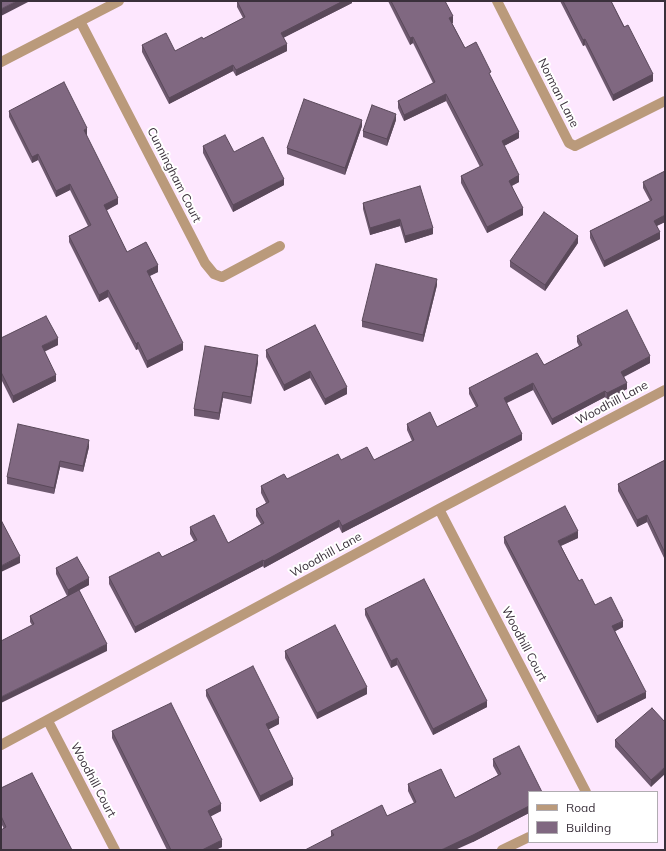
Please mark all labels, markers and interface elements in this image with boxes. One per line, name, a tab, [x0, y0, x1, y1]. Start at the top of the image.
street label: Norman Lane	[534, 56, 582, 130]
street label: Cunningham Court	[144, 125, 204, 225]
street label: Woodhill Lane	[573, 378, 651, 428]
street label: Woodhill Lane	[288, 529, 364, 581]
street label: Woodhill Court	[498, 604, 550, 684]
street label: Woodhill Court	[67, 740, 119, 820]
legend	[528, 791, 658, 843]
text: Road	[566, 800, 595, 815]
text: Building	[566, 820, 611, 835]

